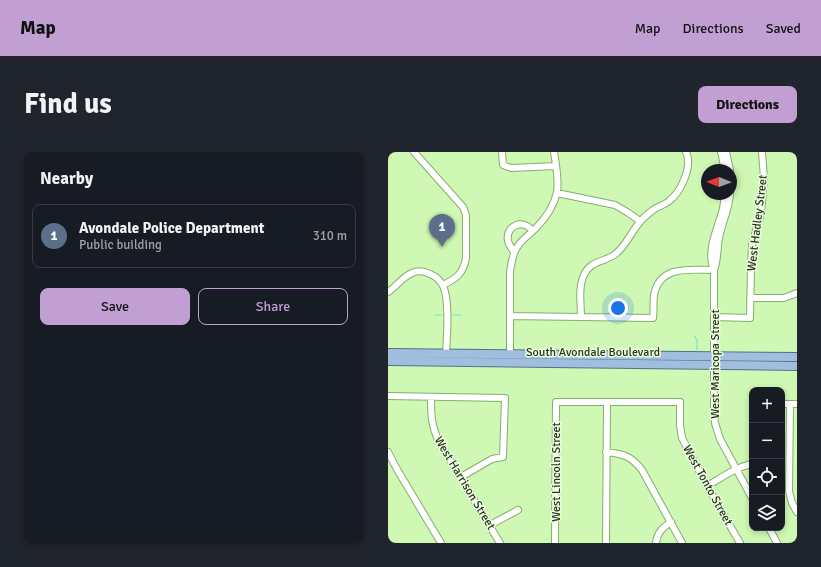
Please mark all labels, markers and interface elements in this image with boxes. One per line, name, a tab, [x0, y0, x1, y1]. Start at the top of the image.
text: Map	[20, 16, 56, 40]
text: Map	[635, 20, 661, 37]
text: Directions	[683, 20, 744, 37]
text: Saved	[766, 20, 801, 37]
button: Directions	[698, 86, 797, 123]
text: Find us	[24, 87, 112, 121]
north arrow	[701, 164, 737, 200]
text: Nearby	[40, 168, 93, 189]
street label: West Hadley Street	[744, 174, 771, 272]
pin: 1	[429, 214, 455, 247]
text: Avondale Police Department	[79, 219, 264, 237]
text: 1	[50, 228, 58, 244]
text: 310 m	[313, 228, 347, 244]
text: Public building	[79, 237, 162, 253]
button: Save	[40, 288, 190, 325]
button: Share	[198, 288, 348, 325]
your location	[608, 298, 628, 318]
street label: West Maricopa Street	[708, 309, 723, 419]
street label: South Avondale Boulevard	[526, 345, 660, 360]
map controls	[749, 387, 785, 531]
button: +	[749, 387, 785, 423]
street label: West Lincoln Street	[549, 422, 564, 522]
button: −	[749, 423, 785, 459]
street label: West Harrison Street	[431, 434, 498, 533]
street label: West Tonto Street	[679, 442, 736, 528]
button: locate	[749, 459, 785, 495]
button: layers	[749, 495, 785, 531]

